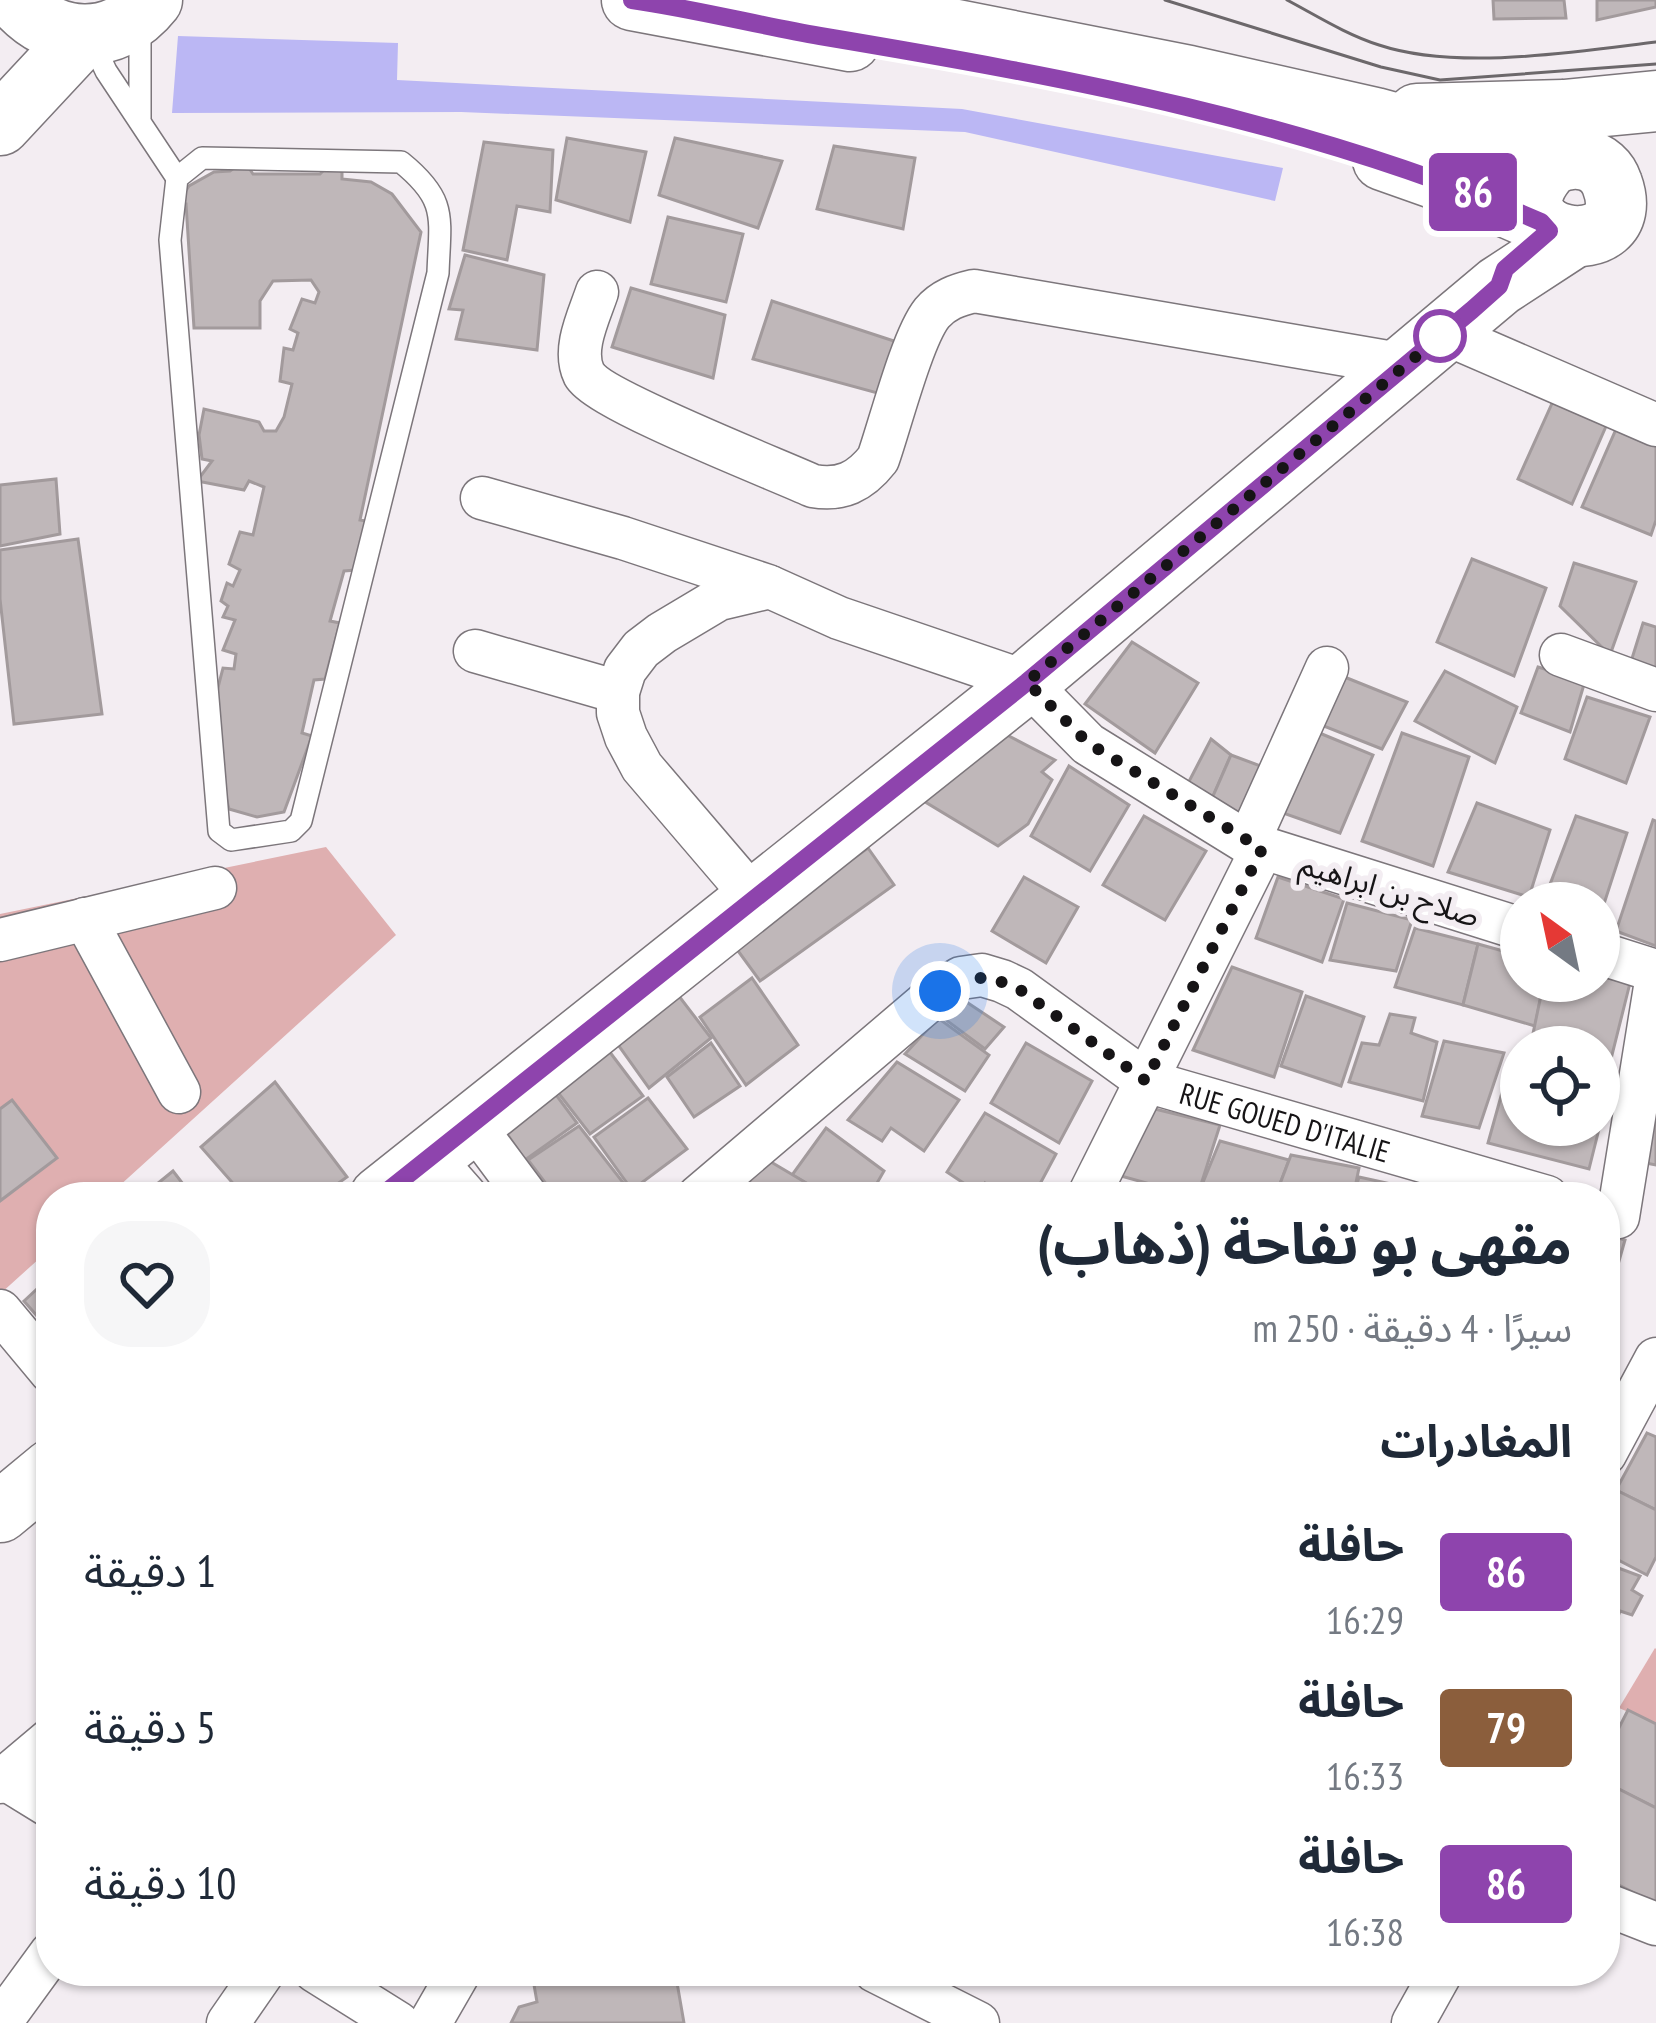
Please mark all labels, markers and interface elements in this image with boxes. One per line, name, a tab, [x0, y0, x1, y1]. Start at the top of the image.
line badge: 86	[1419, 153, 1527, 231]
text: 86	[1453, 164, 1493, 219]
unlabelled marker	[1415, 311, 1465, 361]
street label: صلاح بن ابراهيم	[1294, 843, 1484, 940]
north arrow	[1500, 882, 1620, 1002]
map controls	[1500, 882, 1620, 1146]
your location	[910, 961, 970, 1021]
button: locate	[1500, 1026, 1620, 1146]
street label: RUE GOUED D'ITALIE	[1176, 1072, 1395, 1170]
text: مقهى بو تفاحة (ذهاب)	[1037, 1206, 1572, 1280]
button: heart	[84, 1221, 210, 1347]
text: سيرًا · 4 دقيقة · 250 m	[1252, 1302, 1572, 1353]
text: المغادرات	[1380, 1411, 1572, 1469]
text: حافلة	[1298, 1515, 1404, 1573]
text: 1 دقيقة	[84, 1541, 216, 1599]
text: 86	[1486, 1544, 1526, 1599]
text: 16:29	[1326, 1594, 1404, 1645]
text: حافلة	[1298, 1671, 1404, 1729]
text: 5 دقيقة	[84, 1697, 216, 1755]
text: 79	[1486, 1700, 1526, 1755]
text: 16:33	[1326, 1750, 1404, 1801]
text: حافلة	[1298, 1827, 1404, 1885]
text: 10 دقيقة	[84, 1853, 237, 1911]
text: 86	[1486, 1856, 1526, 1911]
text: 16:38	[1326, 1906, 1404, 1957]

